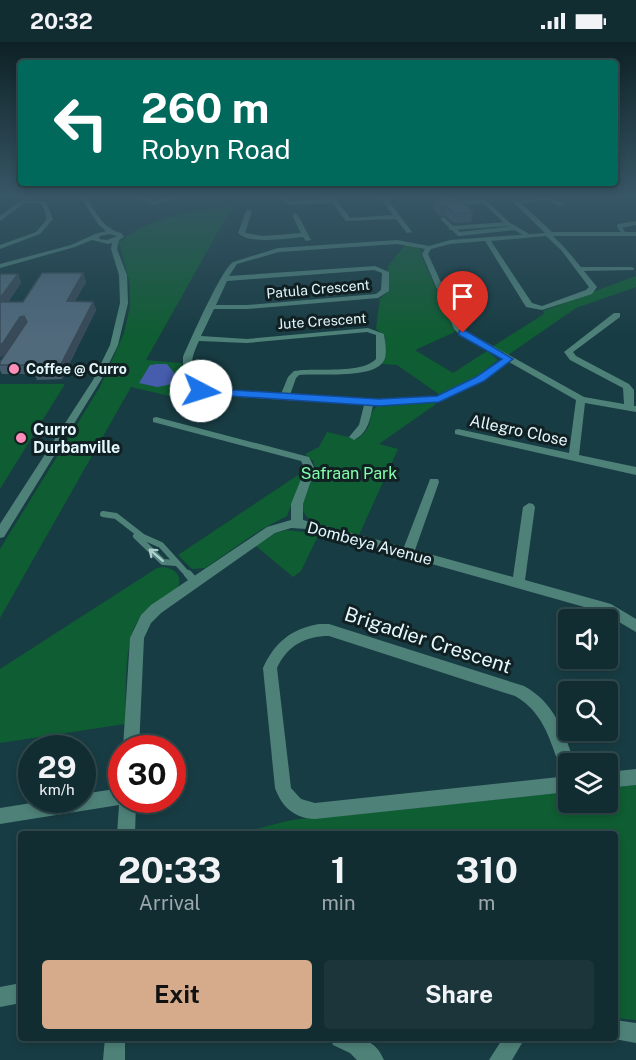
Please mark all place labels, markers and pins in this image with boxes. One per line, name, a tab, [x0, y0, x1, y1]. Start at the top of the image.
pin	[437, 271, 488, 333]
place label: Coffee @ Curro	[26, 361, 127, 377]
marker: Coffee @ Curro	[7, 362, 21, 376]
place label: Curro Durbanville	[33, 420, 120, 457]
marker: Curro Durbanville	[14, 431, 28, 445]

